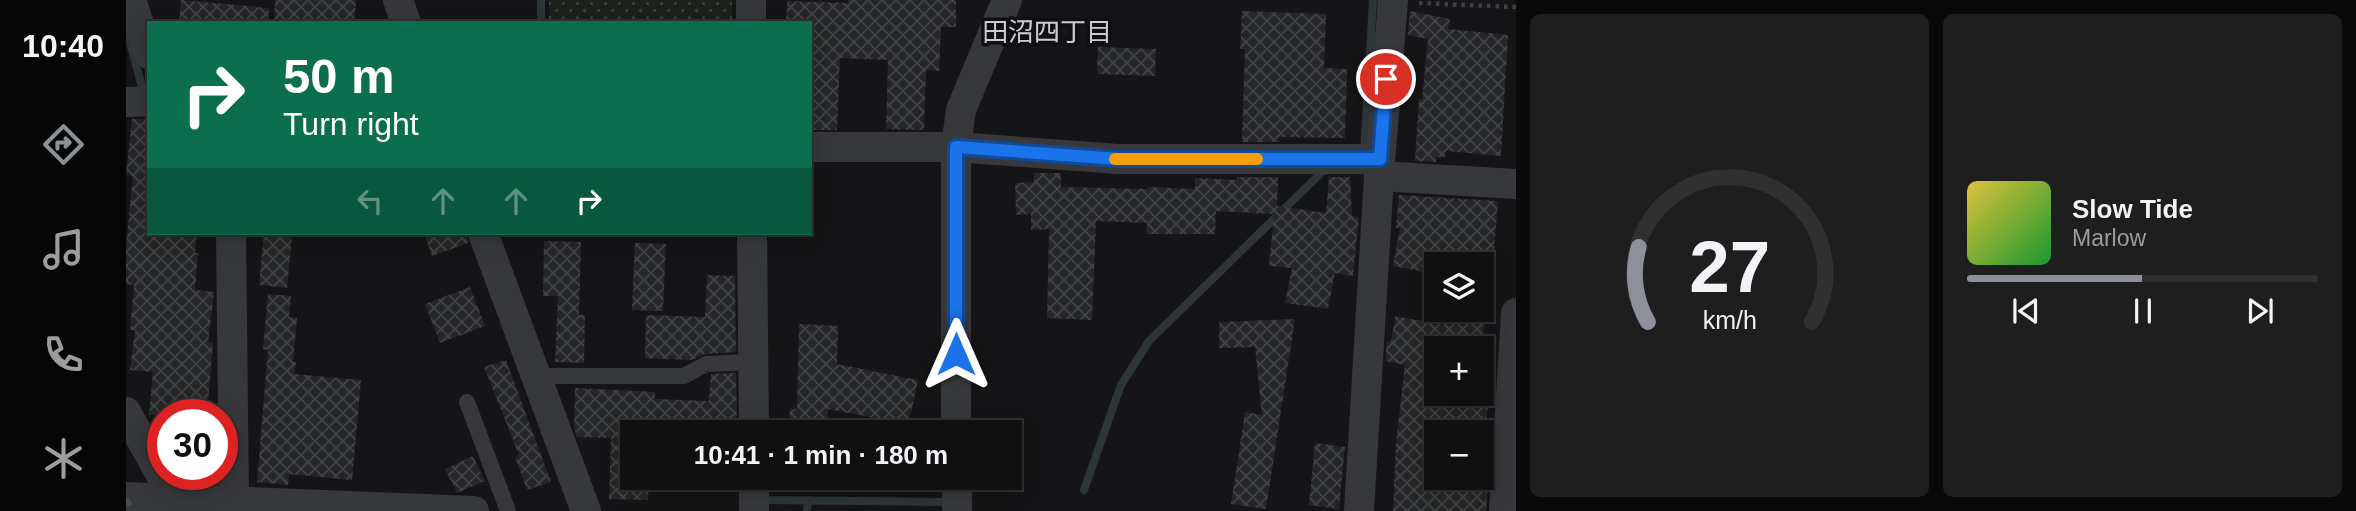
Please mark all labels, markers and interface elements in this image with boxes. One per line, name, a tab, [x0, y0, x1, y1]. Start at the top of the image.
district label: 田沼四丁目	[982, 17, 1112, 47]
text: 10:40	[22, 28, 104, 64]
icon: right	[168, 49, 259, 140]
text: 50 m	[283, 49, 395, 103]
pin	[1356, 49, 1416, 109]
icon: arrive	[1367, 60, 1405, 98]
text: Turn right	[283, 106, 419, 142]
icon: directions	[39, 120, 88, 169]
icon: left	[351, 182, 389, 220]
icon: ahead	[424, 182, 462, 220]
icon: ahead	[497, 182, 535, 220]
icon: right	[570, 182, 608, 220]
text: Slow Tide	[2072, 194, 2193, 224]
icon: music	[39, 225, 88, 274]
text: Marlow	[2072, 225, 2146, 251]
text: 27	[1689, 226, 1770, 307]
map controls	[1424, 252, 1494, 490]
button: layers	[1424, 252, 1494, 322]
icon: previous	[2007, 292, 2045, 330]
icon: pause	[2124, 292, 2162, 330]
icon: next	[2241, 292, 2279, 330]
text: km/h	[1702, 305, 1757, 333]
position arrow	[919, 317, 993, 391]
icon: phone	[39, 330, 88, 379]
button: +	[1424, 336, 1494, 406]
speed limit sign: 30	[147, 399, 238, 490]
button: −	[1424, 420, 1494, 490]
icon: climate	[39, 434, 88, 483]
text: 10:41 · 1 min · 180 m	[694, 440, 948, 470]

